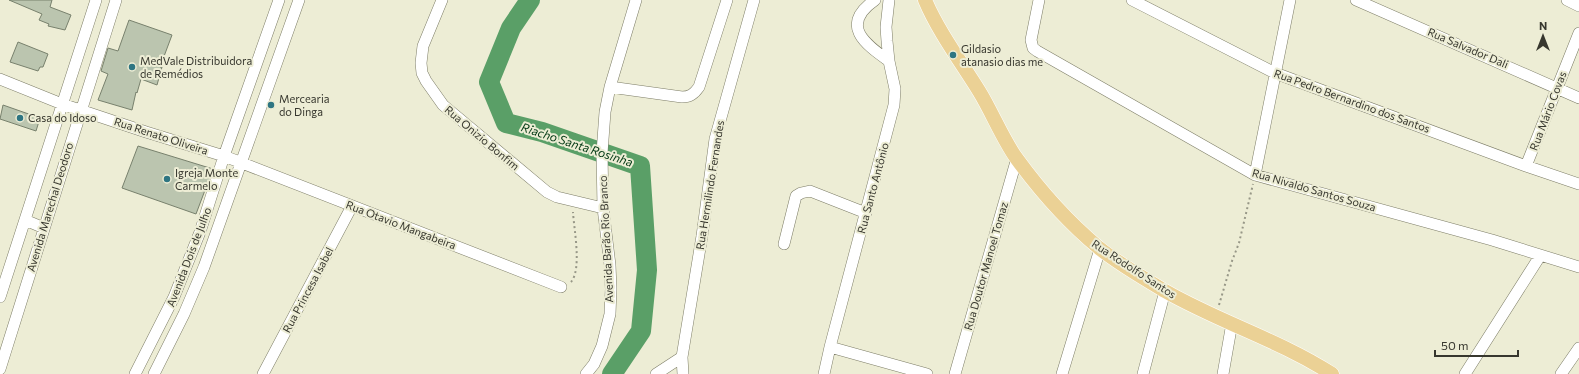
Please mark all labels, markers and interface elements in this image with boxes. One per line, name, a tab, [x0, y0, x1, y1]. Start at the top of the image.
north arrow	[1523, 16, 1563, 56]
text: N	[1539, 19, 1547, 32]
street label: Rua Salvador Dali	[1426, 25, 1511, 70]
place label: Gildasio atanasio dias me	[961, 42, 1043, 68]
marker: Gildasio atanasio dias me	[948, 50, 958, 60]
place label: MedVale Distribuidora de Remédios	[140, 54, 252, 80]
marker: MedVale Distribuidora de Remédios	[127, 62, 137, 72]
street label: Rua Pedro Bernardino dos Santos	[1272, 66, 1432, 135]
street label: Rua Mário Covas	[1526, 69, 1569, 152]
place label: Mercearia do Dinga	[279, 92, 329, 118]
marker: Mercearia do Dinga	[266, 100, 276, 110]
street label: Rua Onizio Bonfim	[442, 103, 522, 173]
place label: Casa do Idoso	[28, 111, 97, 124]
marker: Casa do Idoso	[15, 113, 25, 123]
street label: Rua Renato Oliveira	[113, 114, 210, 157]
water label: Riacho Santa Rosinha	[520, 119, 635, 169]
street label: Rua Hermilindo Fernandes	[693, 119, 726, 251]
street label: Avenida Marechal Deodoro	[24, 140, 76, 273]
street label: Rua Santo Antônio	[854, 141, 891, 235]
place label: Igreja Monte Carmelo	[175, 166, 239, 192]
street label: Rua Nivaldo Santos Souza	[1251, 166, 1378, 213]
marker: Igreja Monte Carmelo	[162, 174, 172, 184]
street label: Avenida Barão Rio Branco	[596, 175, 615, 303]
street label: Rua Otavio Mangabeira	[344, 198, 458, 252]
street label: Rua Doutor Manoel Tomaz	[961, 200, 1010, 332]
street label: Avenida Dois de Julho	[164, 205, 215, 309]
street label: Rua Rodolfo Santos	[1090, 237, 1179, 301]
street label: Rua Princesa Isabel	[280, 245, 336, 335]
scale bar	[1435, 332, 1518, 358]
text: 50 m	[1441, 338, 1469, 352]

